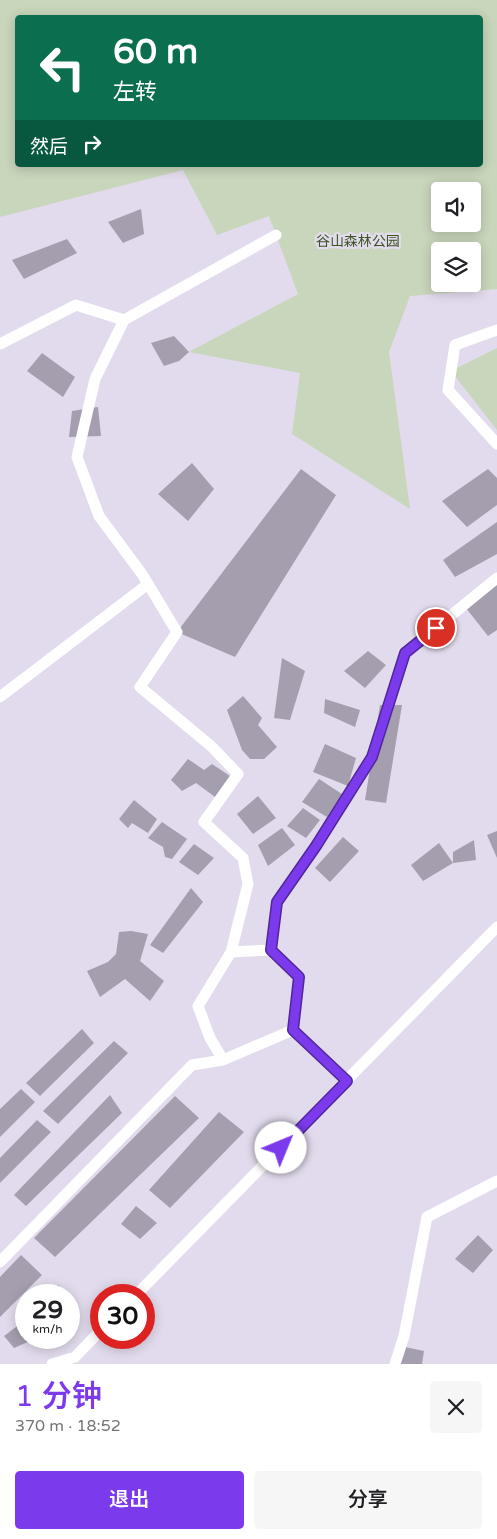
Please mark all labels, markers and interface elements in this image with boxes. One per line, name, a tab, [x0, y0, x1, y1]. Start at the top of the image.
text: 60 m	[113, 31, 198, 73]
icon: left	[30, 35, 95, 100]
text: 左转	[113, 79, 157, 105]
icon: right	[78, 130, 106, 158]
text: 然后	[30, 136, 68, 158]
map controls	[431, 182, 481, 292]
button: sound	[431, 182, 481, 232]
park label: 谷山森林公园	[316, 233, 400, 250]
button: layers	[431, 242, 481, 292]
pin	[415, 607, 457, 649]
icon: arrive	[422, 614, 450, 642]
position arrow	[254, 1121, 306, 1173]
speed limit sign: 30	[90, 1284, 155, 1349]
text: 29	[32, 1295, 63, 1325]
text: km/h	[32, 1322, 63, 1336]
text: 1 分钟	[15, 1378, 102, 1415]
button: close	[430, 1381, 482, 1433]
text: 370 m · 18:52	[15, 1416, 121, 1436]
button: 退出	[15, 1471, 244, 1529]
button: 分享	[254, 1471, 482, 1529]

